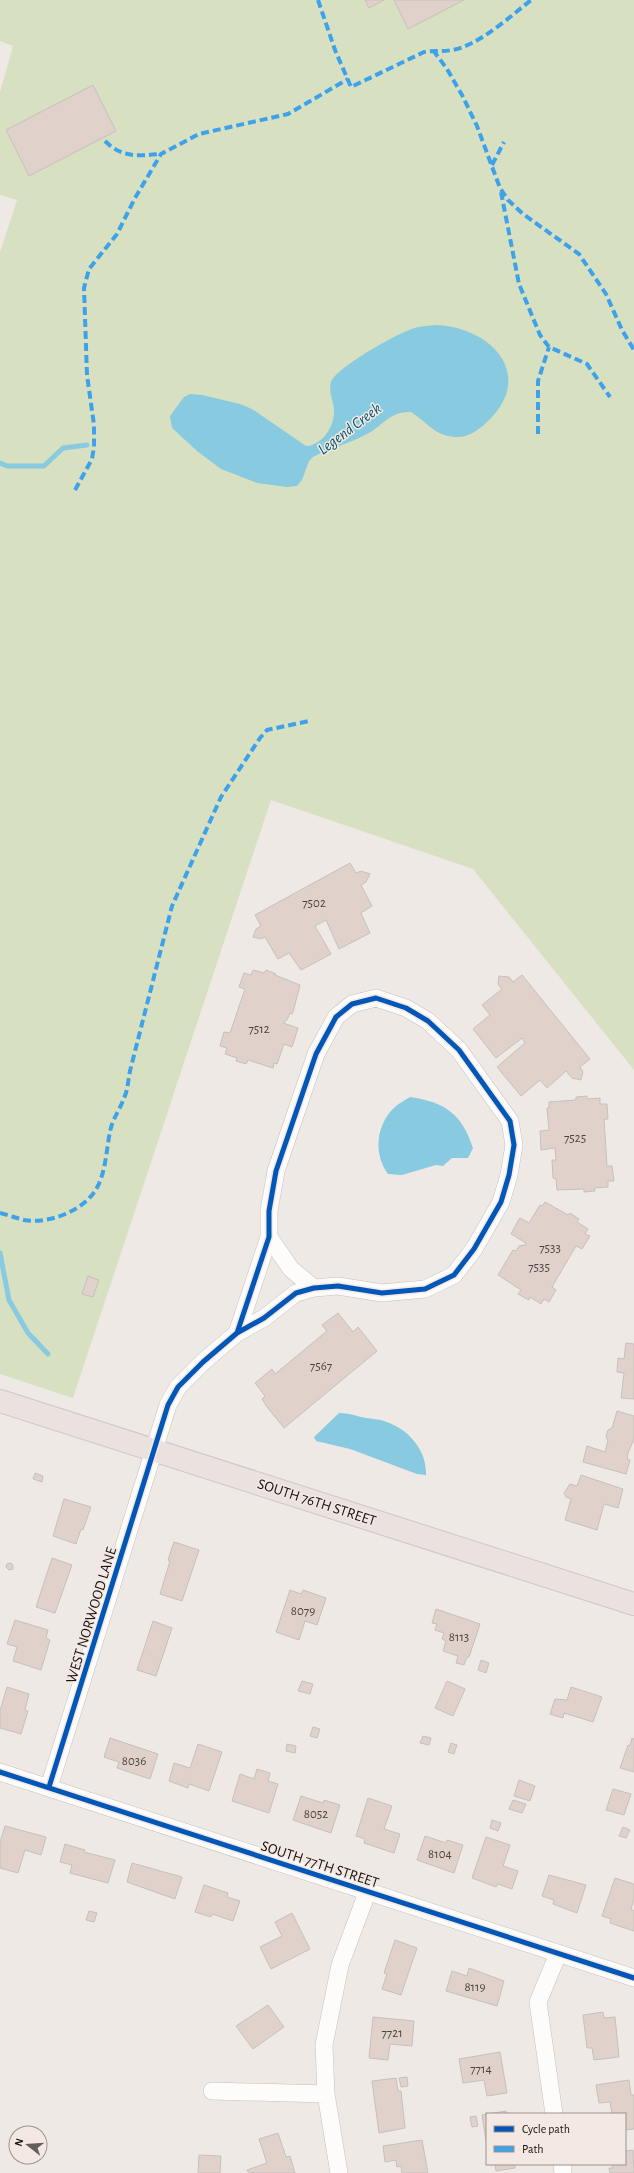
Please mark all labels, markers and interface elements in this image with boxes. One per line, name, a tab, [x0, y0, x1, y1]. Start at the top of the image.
water label: Legend Creek	[315, 400, 384, 458]
house number: 7502	[302, 897, 326, 910]
house number: 7512	[248, 1023, 270, 1036]
house number: 7525	[564, 1132, 586, 1145]
house number: 7533	[539, 1242, 561, 1255]
house number: 7535	[528, 1261, 550, 1274]
house number: 7567	[310, 1360, 333, 1373]
street label: SOUTH 76TH STREET	[256, 1476, 379, 1529]
street label: WEST NORWOOD LANE	[64, 1545, 119, 1685]
house number: 8079	[291, 1605, 315, 1618]
house number: 8113	[449, 1631, 469, 1644]
house number: 8036	[122, 1755, 146, 1768]
house number: 8052	[304, 1808, 328, 1821]
street label: SOUTH 77TH STREET	[259, 1838, 381, 1891]
house number: 8104	[428, 1848, 452, 1861]
house number: 8119	[464, 1981, 486, 1994]
house number: 7721	[381, 2027, 403, 2040]
house number: 7714	[470, 2063, 492, 2076]
legend	[486, 2113, 626, 2165]
text: Cycle path	[522, 2123, 570, 2136]
north arrow	[8, 2125, 48, 2165]
text: N	[13, 2137, 25, 2147]
text: Path	[522, 2143, 544, 2155]

